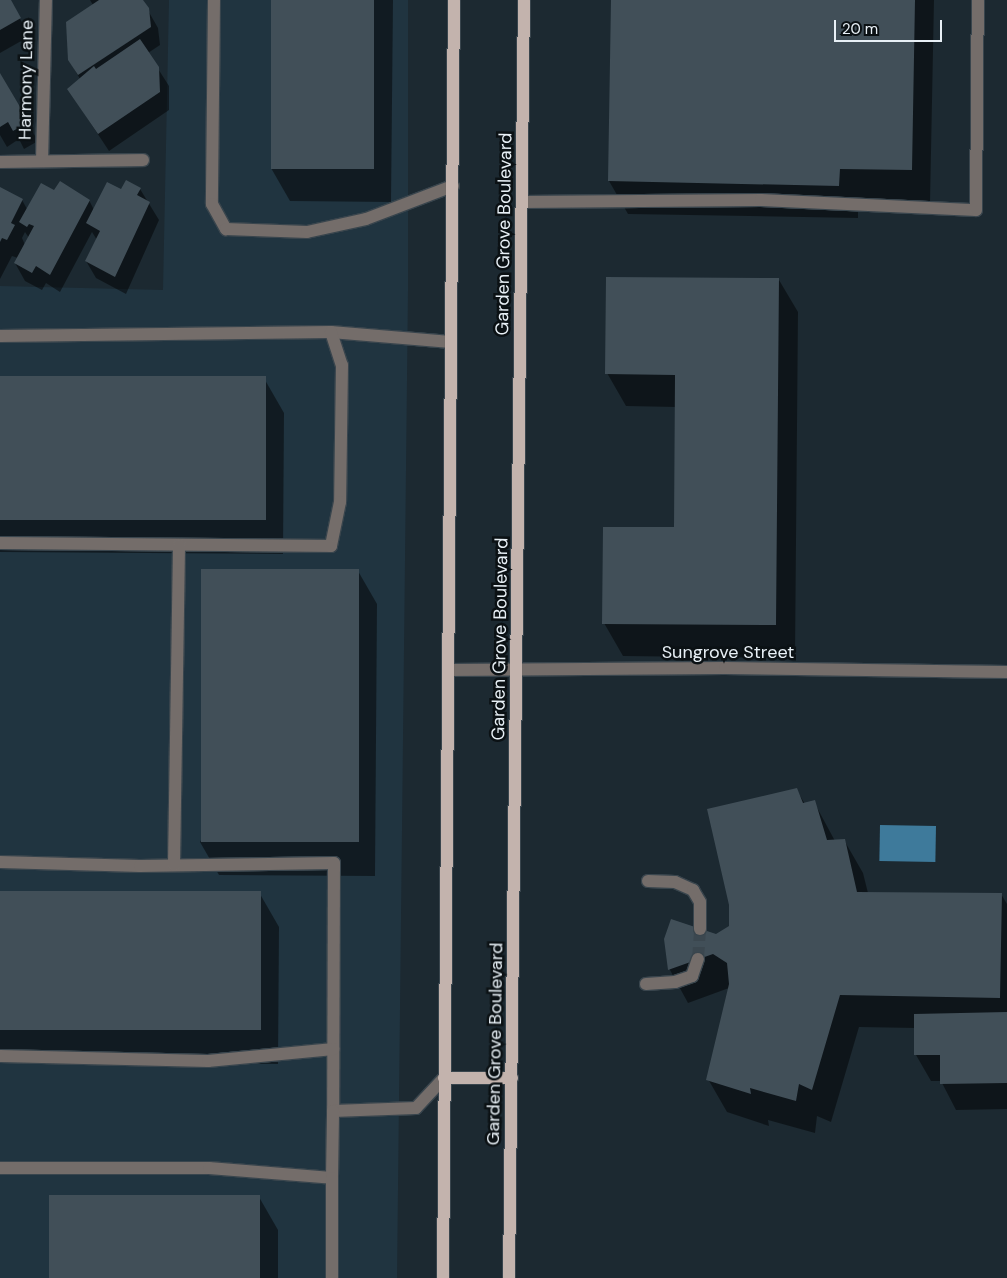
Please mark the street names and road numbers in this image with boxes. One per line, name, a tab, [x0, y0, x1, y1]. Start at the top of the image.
street label: Harmony Lane	[14, 20, 38, 140]
street label: Garden Grove Boulevard	[491, 132, 517, 336]
street label: Garden Grove Boulevard	[487, 537, 513, 741]
street label: Sungrove Street	[662, 641, 794, 663]
street label: Garden Grove Boulevard	[482, 942, 508, 1146]

